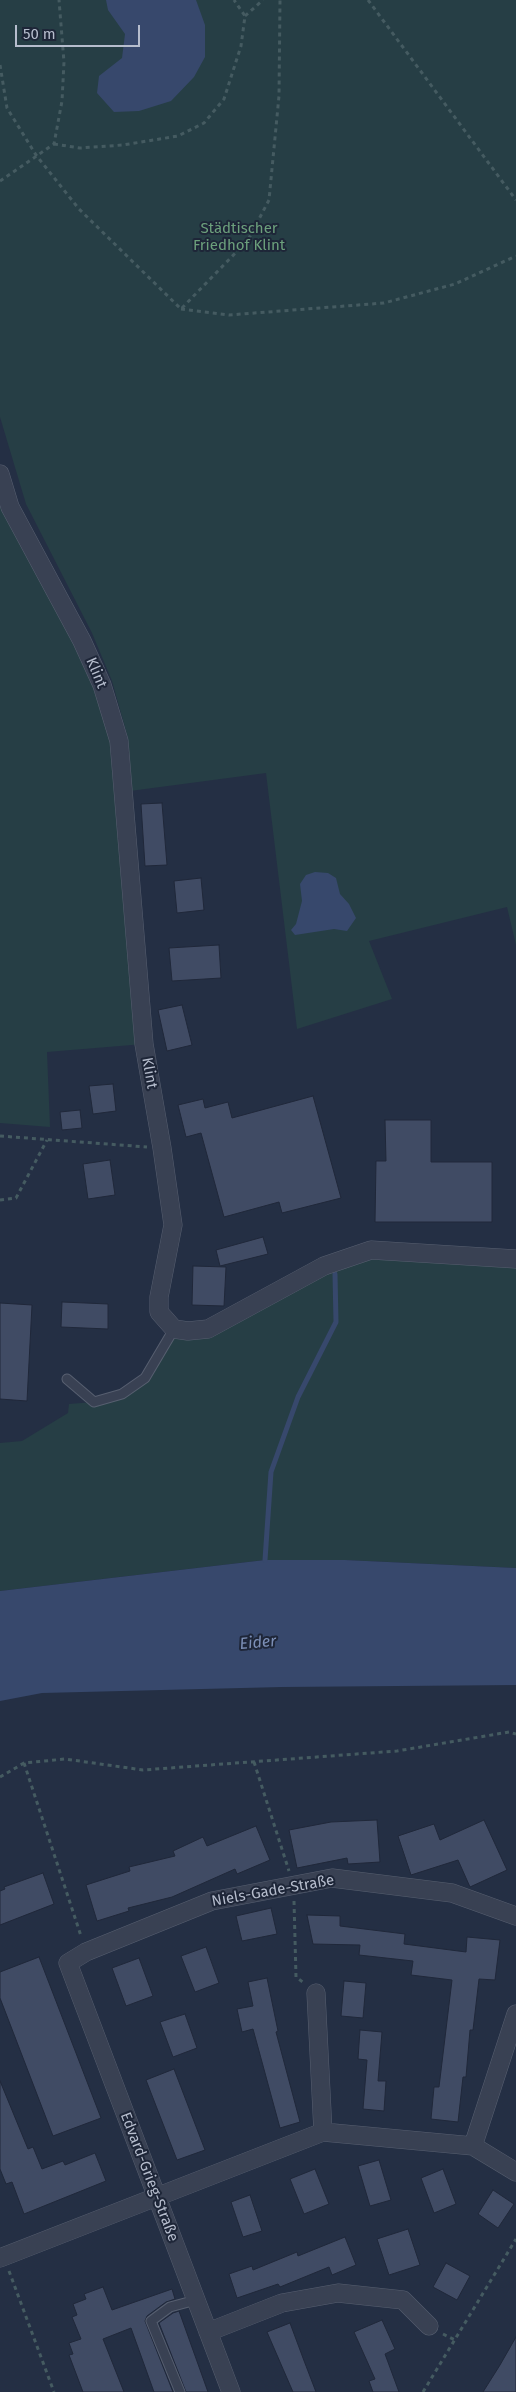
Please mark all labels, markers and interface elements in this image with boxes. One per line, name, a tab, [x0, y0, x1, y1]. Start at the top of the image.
scale bar	[18, 15, 142, 47]
text: 50 m	[23, 25, 56, 43]
park label: Städtischer Friedhof Klint	[193, 220, 285, 255]
street label: Klint	[82, 655, 110, 691]
street label: Klint	[137, 1056, 161, 1090]
water label: Eider	[239, 1632, 277, 1654]
street label: Niels-Gade-Straße	[210, 1871, 336, 1911]
street label: Edvard-Grieg-Straße	[116, 2110, 182, 2244]

